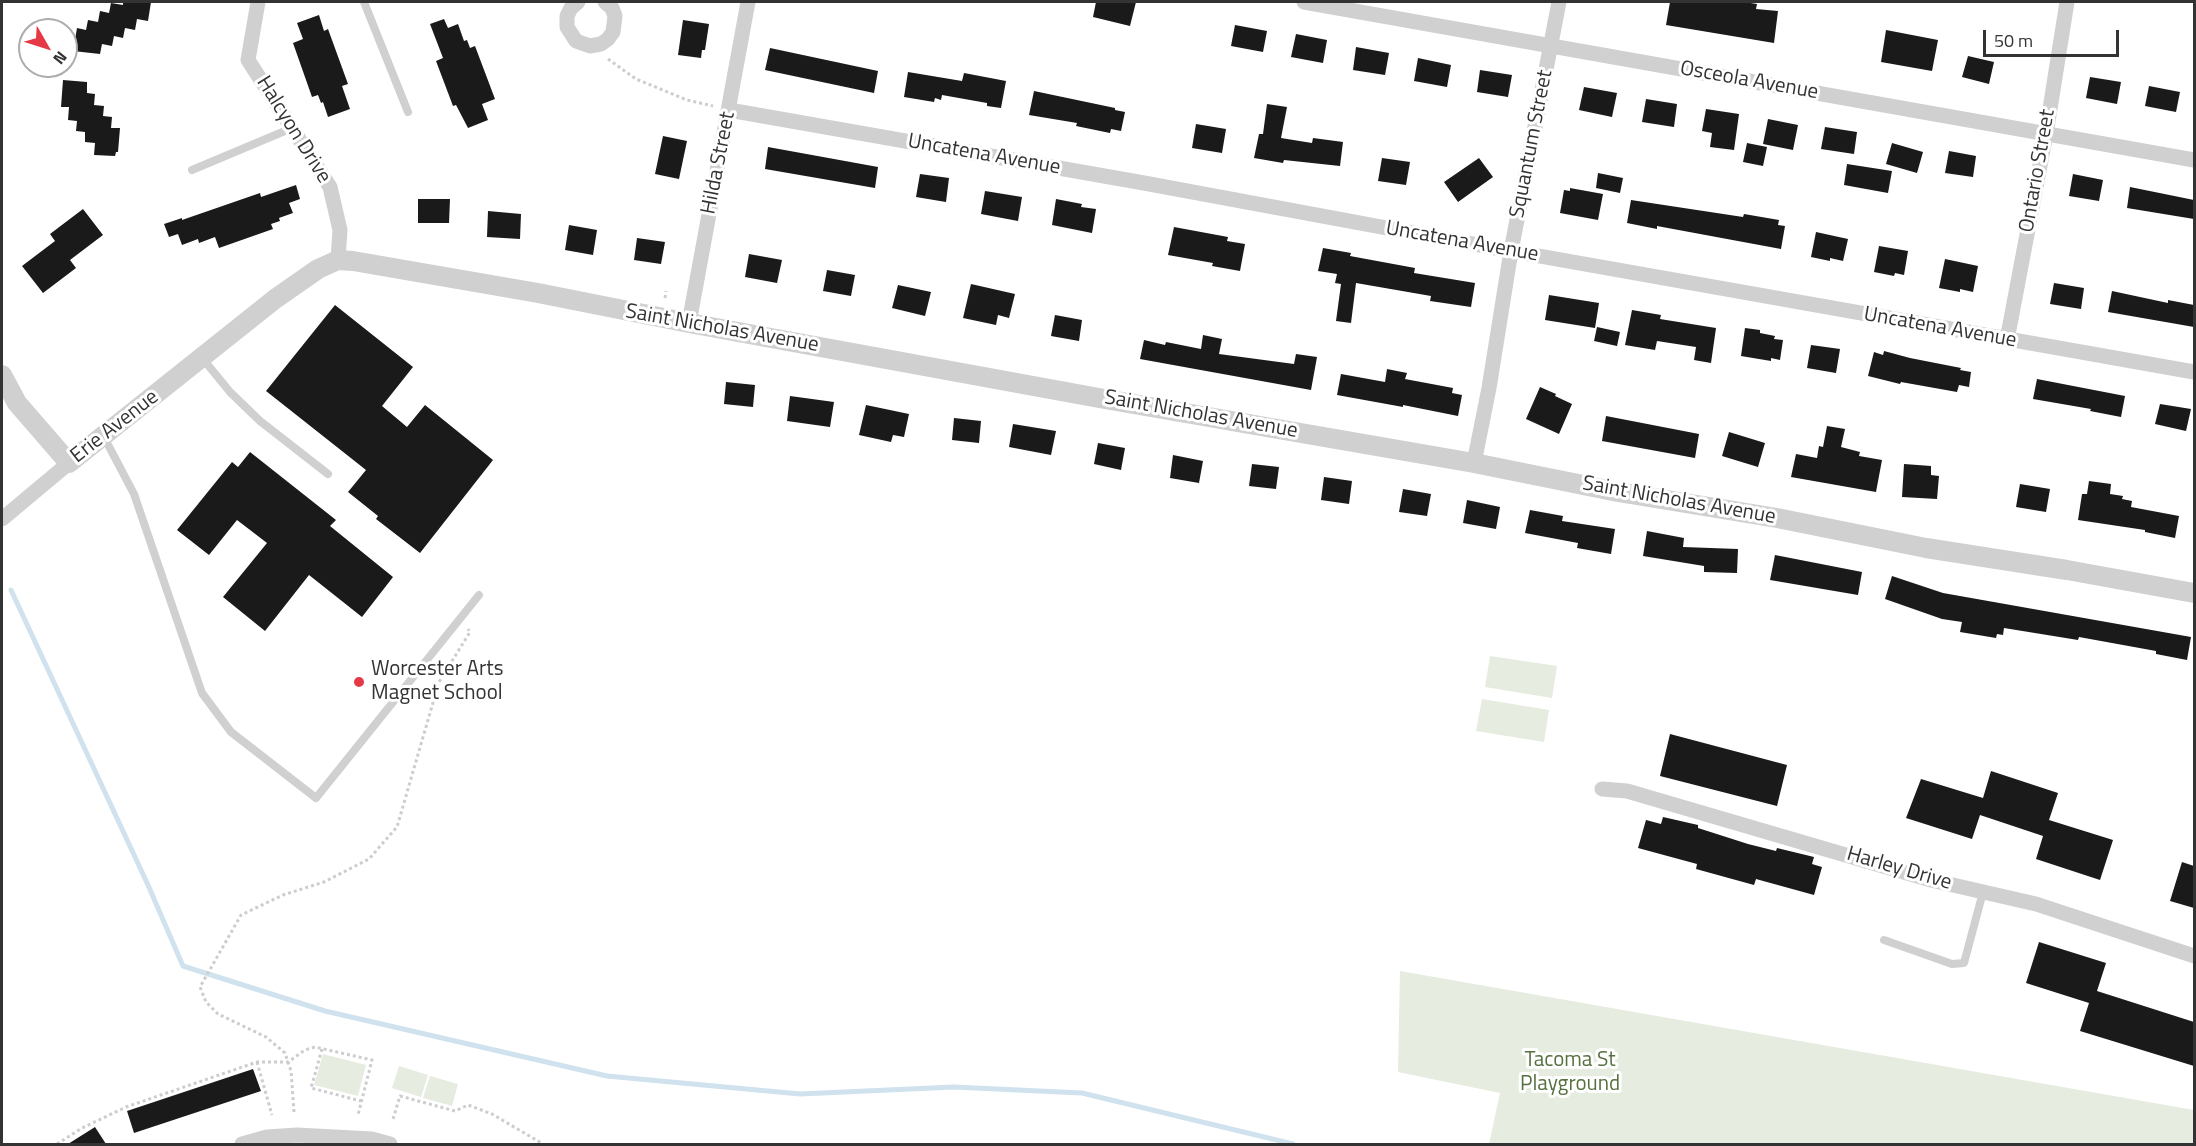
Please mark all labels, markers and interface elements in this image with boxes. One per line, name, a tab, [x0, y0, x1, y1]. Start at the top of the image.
north arrow	[18, 18, 78, 78]
scale bar	[1986, 18, 2122, 56]
text: 50 m	[1994, 27, 2033, 54]
text: N	[48, 46, 73, 70]
street label: Osceola Avenue	[1678, 56, 1820, 106]
street label: Squantum Street	[1505, 68, 1559, 220]
street label: Halcyon Drive	[250, 72, 336, 188]
street label: Ontario Street	[2015, 107, 2061, 235]
street label: Hilda Street	[697, 110, 741, 216]
street label: Uncatena Avenue	[906, 129, 1062, 181]
street label: Uncatena Avenue	[1384, 216, 1540, 268]
street label: Saint Nicholas Avenue	[624, 300, 820, 358]
street label: Uncatena Avenue	[1862, 302, 2018, 354]
street label: Erie Avenue	[66, 385, 164, 469]
street label: Saint Nicholas Avenue	[1103, 386, 1299, 444]
street label: Saint Nicholas Avenue	[1581, 472, 1777, 530]
place label: Worcester Arts Magnet School	[371, 657, 504, 707]
marker: Worcester Arts Magnet School	[352, 675, 366, 689]
street label: Harley Drive	[1844, 842, 1954, 896]
park label: Tacoma St Playground	[1520, 1048, 1620, 1098]

